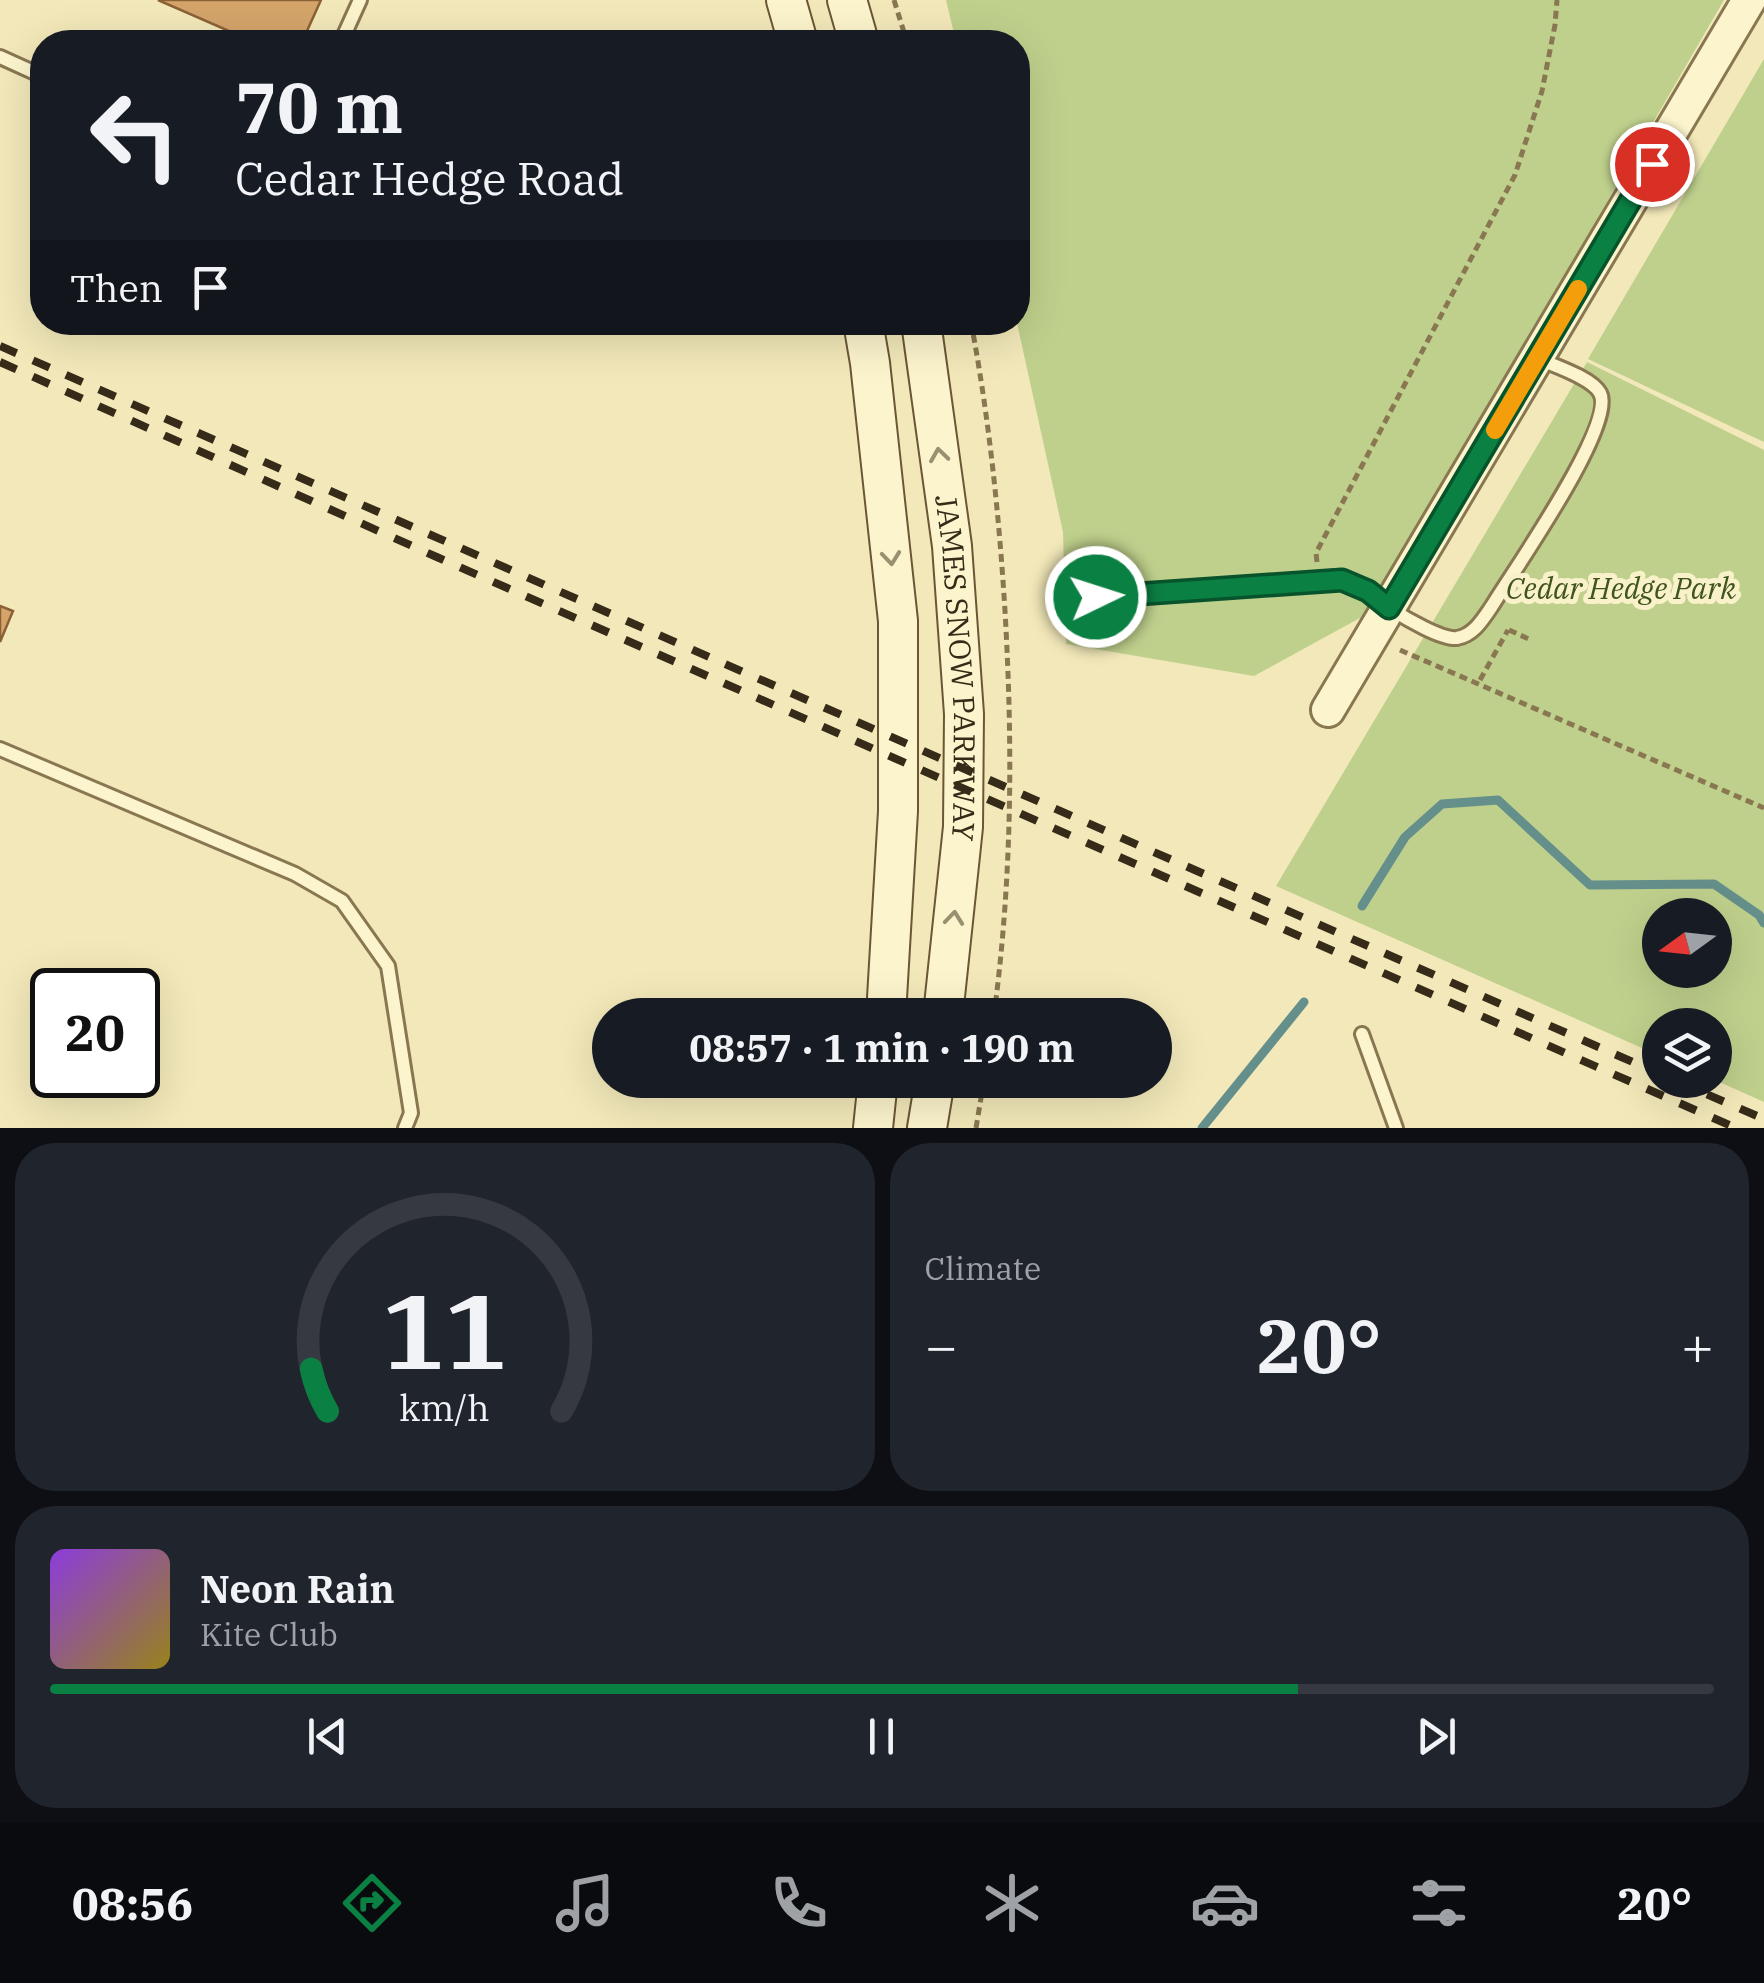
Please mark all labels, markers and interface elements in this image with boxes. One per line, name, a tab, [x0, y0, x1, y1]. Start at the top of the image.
text: 70 m	[235, 61, 403, 152]
icon: left	[70, 70, 200, 200]
pin	[1610, 122, 1695, 207]
icon: arrive	[1625, 137, 1680, 192]
text: Cedar Hedge Road	[235, 149, 624, 207]
icon: arrive	[183, 260, 238, 315]
text: Then	[70, 263, 163, 312]
one-way arrow	[930, 446, 951, 463]
street label: JAMES SNOW PARKWAY	[927, 492, 985, 843]
position arrow	[1044, 545, 1148, 649]
one-way arrow	[880, 551, 901, 567]
park label: Cedar Hedge Park	[1506, 568, 1736, 607]
north arrow	[1642, 898, 1732, 988]
map controls	[1642, 898, 1732, 1098]
one-way arrow	[942, 910, 964, 926]
speed limit sign: 20	[30, 968, 160, 1098]
button: layers	[1642, 1008, 1732, 1098]
text: 08:57 · 1 min · 190 m	[689, 1023, 1075, 1072]
text: Climate	[925, 1247, 1041, 1289]
text: 11	[382, 1262, 507, 1398]
text: 20°	[1257, 1296, 1382, 1394]
text: −	[925, 1310, 958, 1381]
text: +	[1681, 1310, 1714, 1381]
text: km/h	[400, 1384, 490, 1431]
text: Neon Rain	[200, 1564, 395, 1613]
text: Kite Club	[200, 1613, 338, 1655]
icon: previous	[300, 1709, 355, 1764]
icon: pause	[854, 1709, 909, 1764]
icon: next	[1409, 1709, 1464, 1764]
icon: directions	[337, 1868, 407, 1938]
icon: music	[550, 1868, 620, 1938]
icon: phone	[764, 1868, 834, 1938]
icon: climate	[977, 1868, 1047, 1938]
icon: car	[1190, 1868, 1260, 1938]
icon: filters	[1404, 1868, 1474, 1938]
text: 08:56	[72, 1874, 193, 1932]
text: 20°	[1617, 1874, 1692, 1932]

